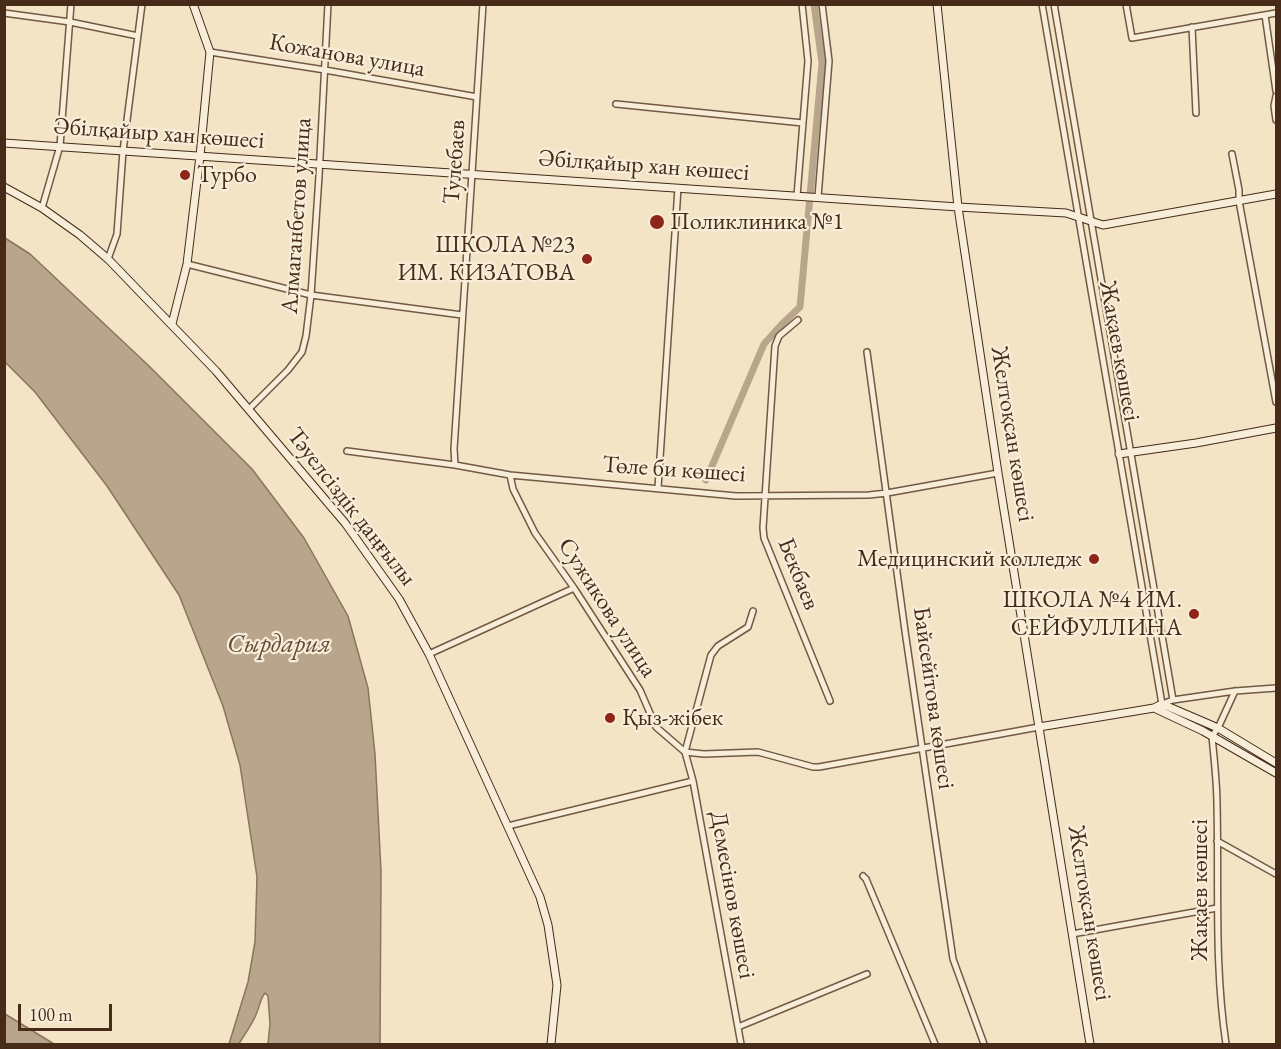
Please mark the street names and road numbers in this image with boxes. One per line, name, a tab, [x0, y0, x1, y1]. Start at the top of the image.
street label: Кожанова улица	[267, 28, 427, 84]
street label: Әбілқайыр хан көшесі	[53, 112, 265, 156]
street label: Алмаганбетов улица	[276, 117, 318, 315]
street label: Тулебаев	[438, 119, 472, 205]
street label: Әбілқайыр хан көшесі	[538, 144, 750, 188]
street label: Жақаев көшесі	[1092, 278, 1146, 424]
street label: Желтоқсан көшесі	[984, 344, 1040, 524]
street label: Тәуелсіздік даңғылы	[280, 422, 422, 592]
street label: Төле би көшесі	[601, 451, 747, 489]
street label: Сужикова улица	[551, 533, 663, 683]
street label: Бекбаев	[771, 534, 825, 614]
street label: Байсейітова көшесі	[906, 605, 960, 791]
street label: Демесінов көшесі	[703, 809, 761, 981]
street label: Жақаев көшесі	[1186, 819, 1214, 961]
street label: Желтоқсан көшесі	[1061, 823, 1117, 1003]

